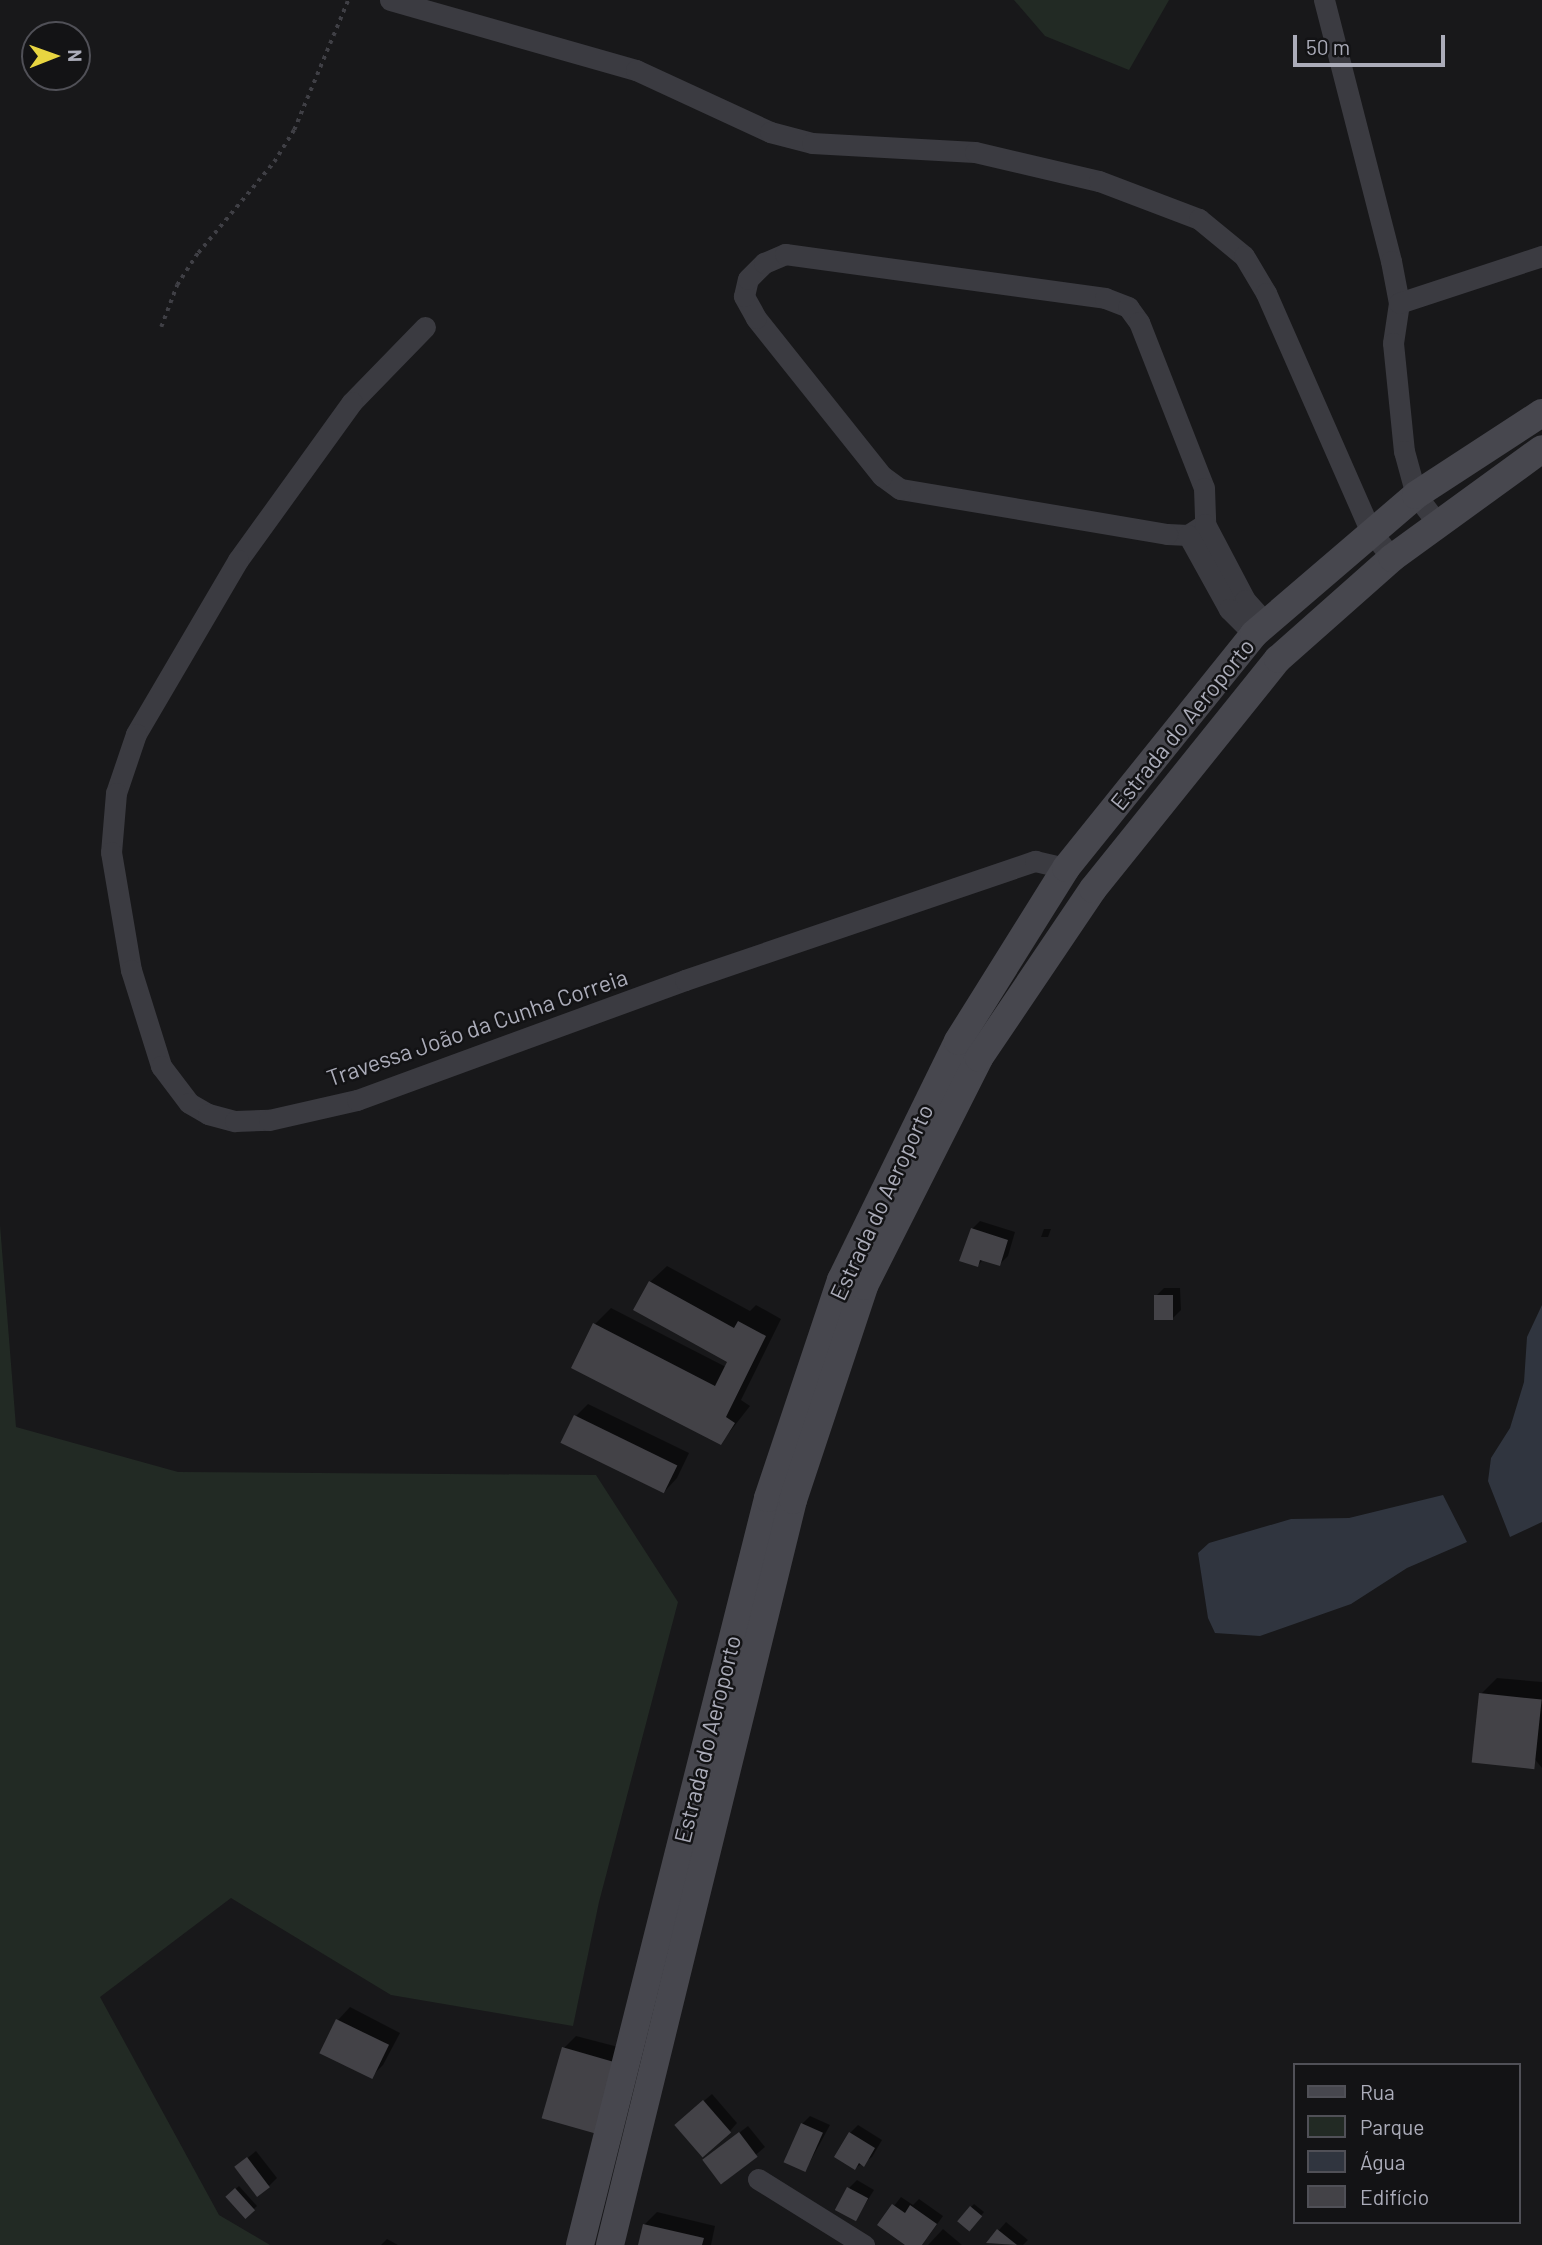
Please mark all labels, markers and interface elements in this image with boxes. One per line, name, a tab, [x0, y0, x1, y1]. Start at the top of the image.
north arrow	[21, 21, 91, 91]
scale bar	[1297, 21, 1449, 65]
text: 50 m	[1306, 34, 1350, 59]
text: N	[64, 49, 87, 62]
street label: Estrada do Aeroporto	[1104, 633, 1260, 815]
street label: Travessa João da Cunha Correia	[323, 962, 631, 1092]
street label: Estrada do Aeroporto	[823, 1100, 939, 1304]
street label: Estrada do Aeroporto	[668, 1632, 746, 1846]
legend	[1294, 2063, 1521, 2224]
text: Rua	[1360, 2079, 1395, 2104]
text: Parque	[1360, 2114, 1425, 2139]
text: Água	[1360, 2149, 1406, 2174]
text: Edifício	[1360, 2184, 1429, 2209]

